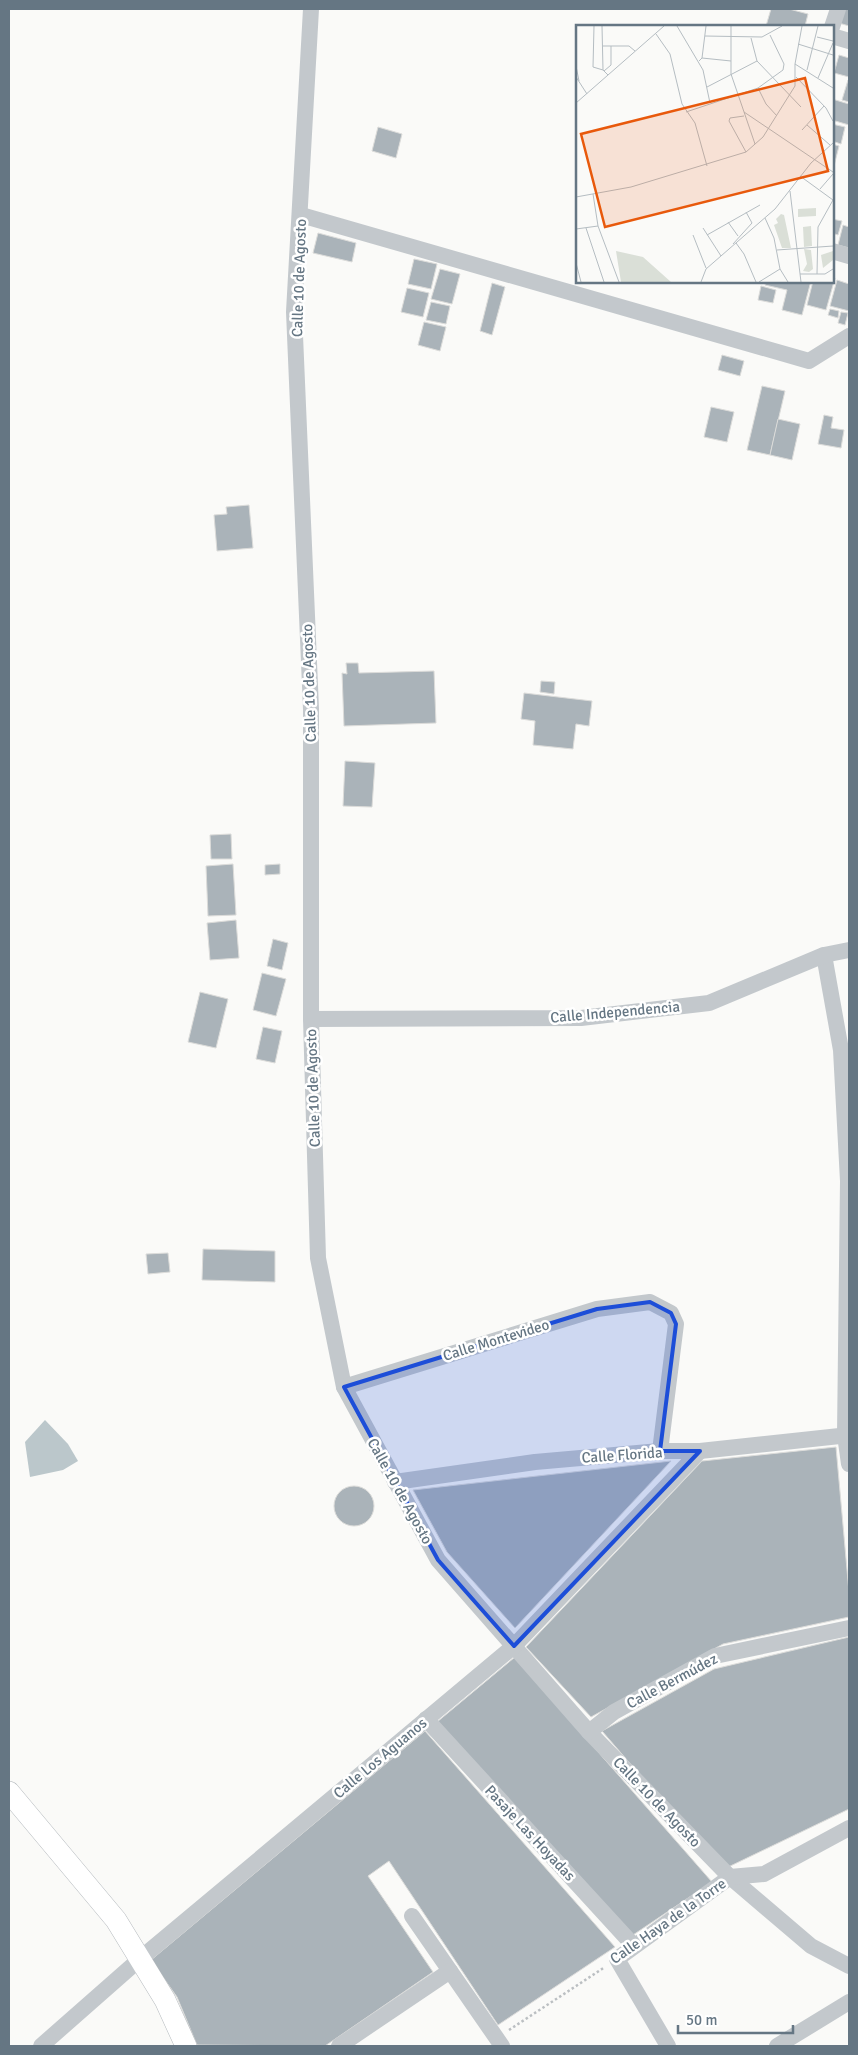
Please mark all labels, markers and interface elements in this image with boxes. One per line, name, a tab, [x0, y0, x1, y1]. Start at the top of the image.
inset map	[576, 25, 833, 282]
street label: Calle 10 de Agosto	[288, 218, 310, 337]
street label: Calle 10 de Agosto	[298, 623, 320, 742]
street label: Calle Independencia	[549, 997, 681, 1027]
street label: Calle 10 de Agosto	[302, 1028, 324, 1147]
street label: Calle Montevideo	[441, 1315, 552, 1365]
street label: Calle 10 de Agosto	[363, 1435, 437, 1547]
street label: Calle Florida	[581, 1443, 663, 1467]
street label: Calle Bermúdez	[624, 1649, 721, 1712]
street label: Calle Los Aguanos	[330, 1713, 431, 1802]
street label: Calle 10 de Agosto	[609, 1753, 705, 1851]
street label: Pasaje Las Hoyadas	[481, 1781, 579, 1885]
street label: Calle Haya de la Torre	[607, 1874, 729, 1968]
scale bar	[678, 2002, 793, 2034]
text: 50 m	[686, 2011, 717, 2029]

